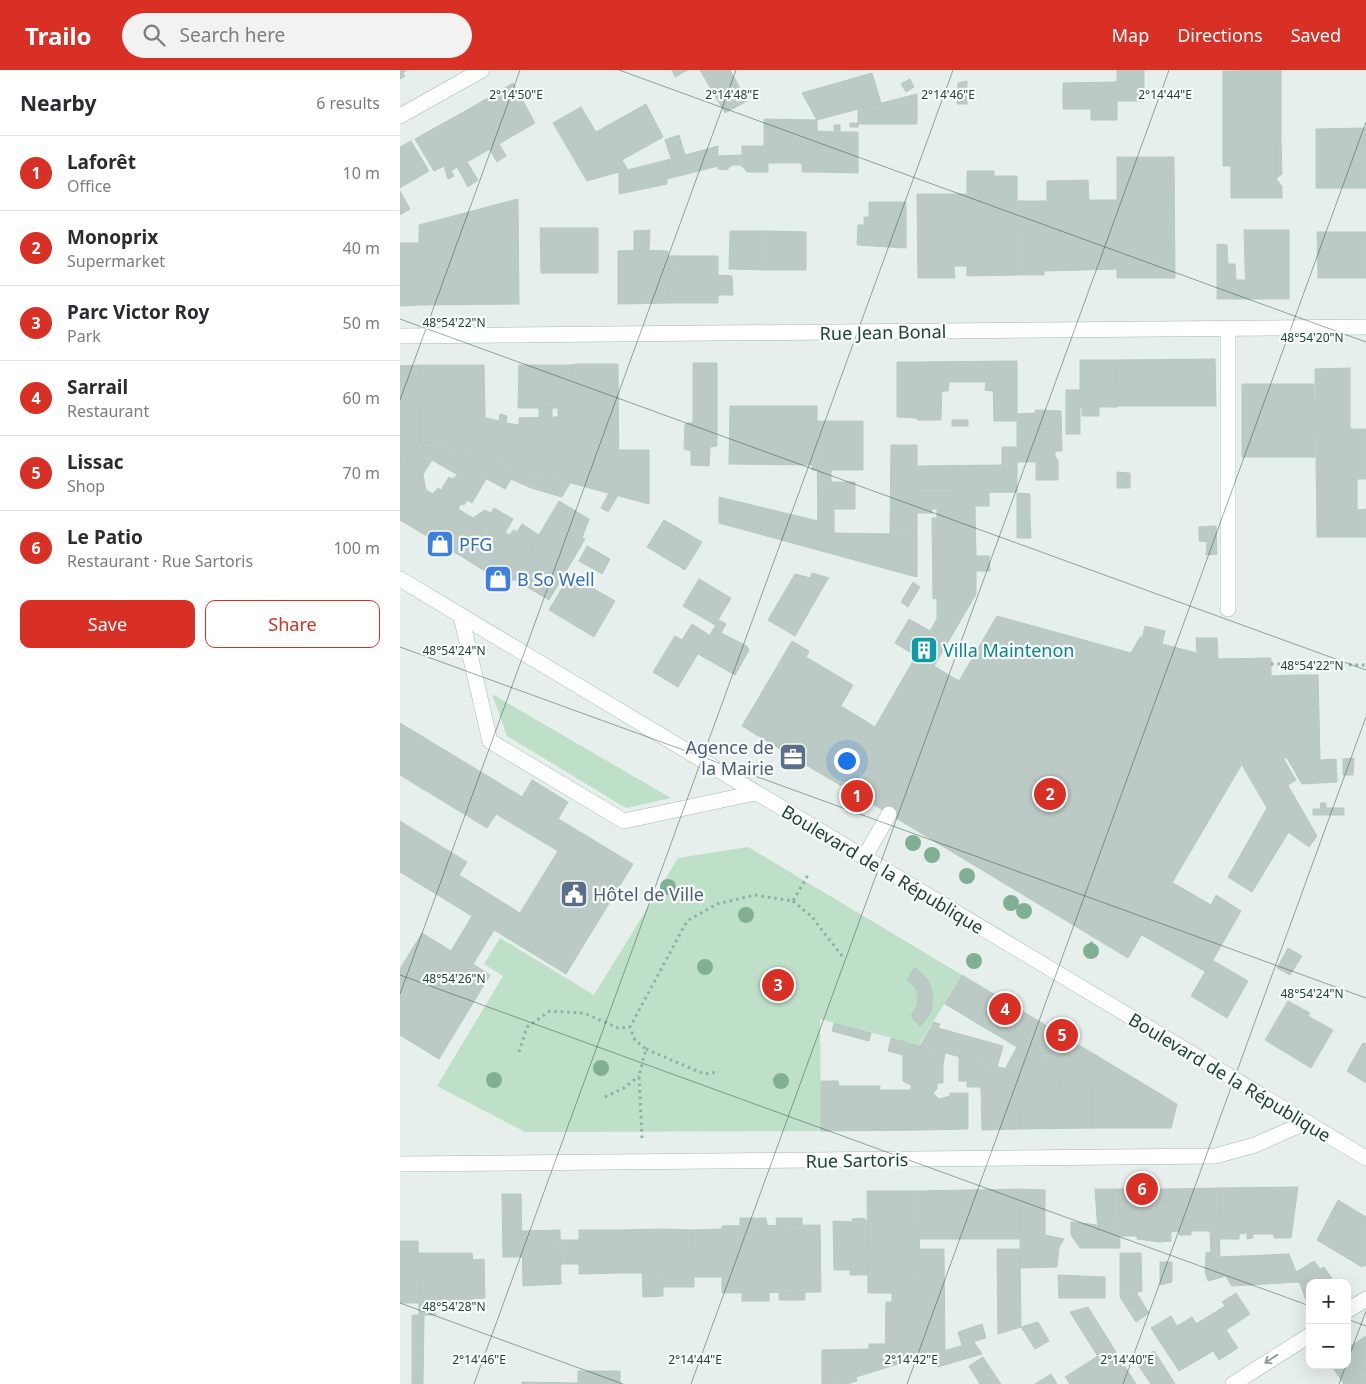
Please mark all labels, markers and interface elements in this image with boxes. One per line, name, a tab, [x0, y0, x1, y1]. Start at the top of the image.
search box	[122, 13, 472, 58]
text: Trailo	[25, 19, 92, 52]
icon: search	[140, 21, 168, 49]
text: Search here	[180, 22, 285, 48]
text: Map	[1112, 23, 1149, 47]
text: Directions	[1177, 23, 1263, 47]
text: Saved	[1291, 23, 1341, 47]
text: 2°14'50"E	[489, 86, 543, 103]
text: 2°14'48"E	[705, 86, 759, 103]
text: 2°14'46"E	[921, 86, 975, 103]
text: 2°14'44"E	[1138, 86, 1192, 103]
text: Nearby	[20, 89, 96, 117]
text: 6 results	[316, 92, 380, 114]
text: Laforêt	[67, 149, 136, 175]
text: 1	[31, 162, 41, 184]
text: 10 m	[343, 162, 380, 184]
text: Office	[67, 175, 111, 197]
text: Monoprix	[67, 224, 158, 250]
text: 2	[31, 237, 41, 259]
text: 40 m	[343, 237, 380, 259]
text: Supermarket	[67, 250, 165, 272]
text: Parc Victor Roy	[67, 299, 209, 325]
text: 3	[31, 312, 41, 334]
text: 50 m	[343, 312, 380, 334]
text: 48°54'22"N	[422, 314, 486, 331]
street label: Rue Jean Bonal	[820, 319, 946, 345]
text: Park	[67, 325, 101, 347]
text: 48°54'20"N	[1280, 329, 1344, 346]
text: Sarrail	[67, 374, 128, 400]
text: 4	[31, 387, 41, 409]
text: 60 m	[343, 387, 380, 409]
text: Restaurant	[67, 400, 149, 422]
text: Lissac	[67, 449, 124, 475]
text: 5	[31, 462, 41, 484]
text: 70 m	[343, 462, 380, 484]
text: Shop	[67, 475, 105, 497]
text: Le Patio	[67, 524, 143, 550]
shop icon: PFG	[425, 529, 455, 559]
place label: PFG	[459, 532, 492, 556]
text: 6	[31, 537, 41, 559]
text: 100 m	[333, 537, 380, 559]
text: Restaurant · Rue Sartoris	[67, 550, 253, 572]
shop icon: B So Well	[483, 564, 513, 594]
place label: B So Well	[517, 567, 595, 591]
button: Save	[20, 600, 195, 648]
button: Share	[205, 600, 380, 648]
building icon: Villa Maintenon	[909, 635, 939, 665]
place label: Villa Maintenon	[943, 638, 1075, 662]
text: 48°54'24"N	[422, 642, 486, 659]
text: 48°54'22"N	[1280, 657, 1344, 674]
place label: Agence de la Mairie	[685, 735, 774, 780]
office icon: Agence de la Mairie	[778, 742, 808, 772]
your location	[834, 748, 860, 774]
pin: 2	[1034, 775, 1066, 813]
pin: 1	[841, 777, 873, 815]
street label: Boulevard de la République	[777, 799, 989, 939]
public building icon: Hôtel de Ville	[559, 879, 589, 909]
place label: Hôtel de Ville	[593, 882, 704, 906]
pin: 3	[762, 966, 794, 1004]
text: 48°54'26"N	[422, 970, 486, 987]
text: 48°54'24"N	[1280, 985, 1344, 1002]
pin: 4	[989, 990, 1021, 1028]
street label: Boulevard de la République	[1124, 1007, 1336, 1147]
pin: 5	[1046, 1016, 1078, 1054]
street label: Rue Sartoris	[805, 1147, 909, 1173]
pin: 6	[1126, 1170, 1158, 1208]
map controls	[1306, 1279, 1351, 1369]
button: +	[1306, 1279, 1351, 1324]
text: 48°54'28"N	[422, 1298, 486, 1315]
button: −	[1306, 1324, 1351, 1369]
text: 2°14'46"E	[452, 1351, 506, 1368]
text: 2°14'44"E	[668, 1351, 722, 1368]
text: 2°14'42"E	[884, 1351, 938, 1368]
text: 2°14'40"E	[1100, 1351, 1154, 1368]
one-way arrow	[1265, 1355, 1279, 1365]

